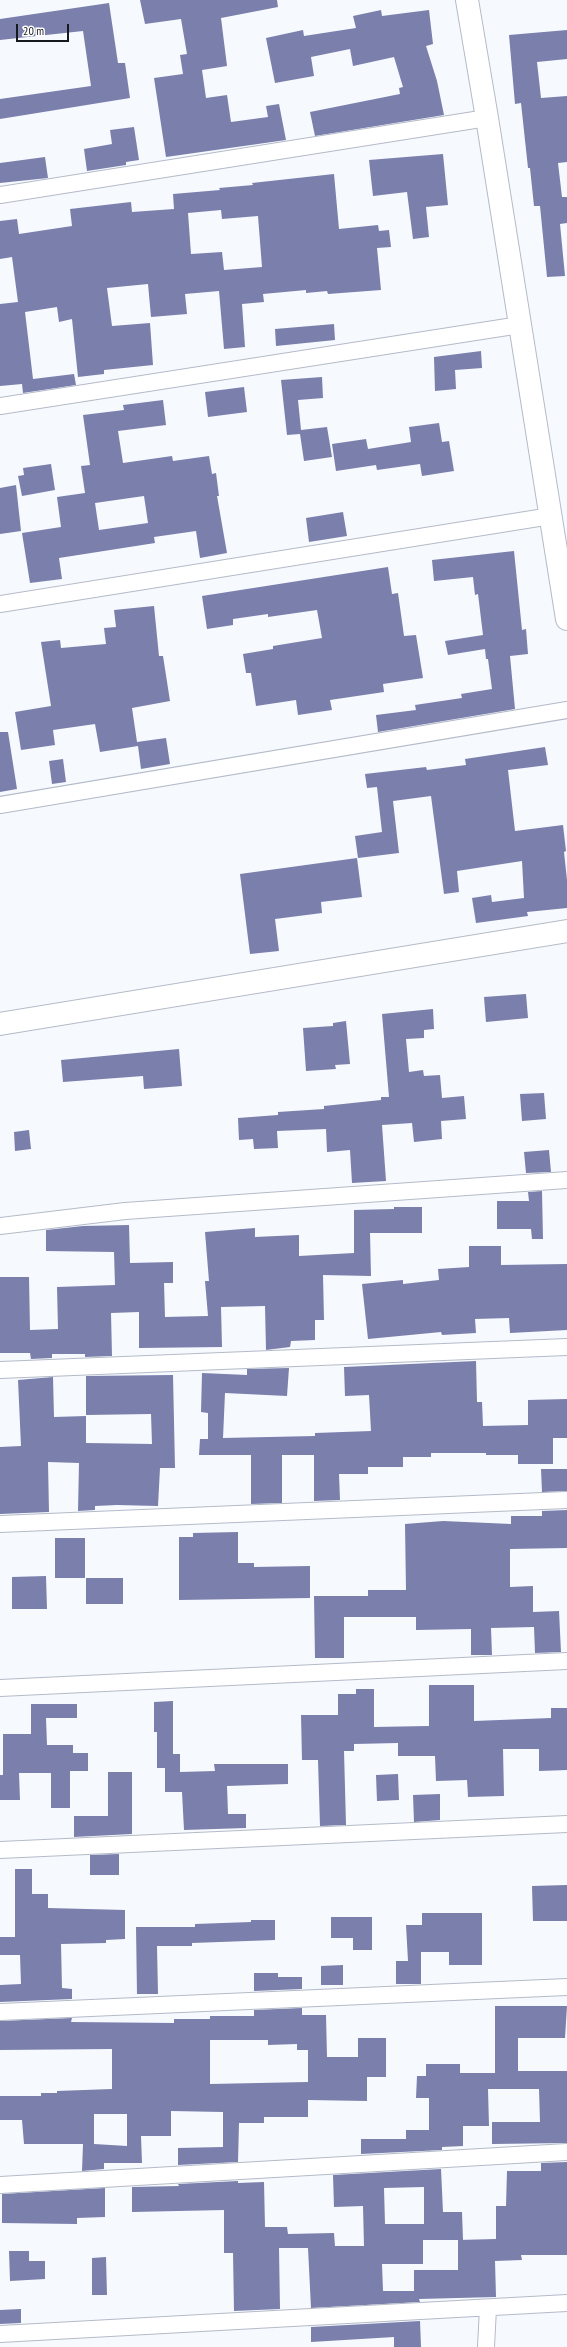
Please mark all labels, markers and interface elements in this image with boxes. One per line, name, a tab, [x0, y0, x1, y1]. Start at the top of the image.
scale bar	[18, 16, 71, 42]
text: 20 m	[23, 23, 44, 38]

